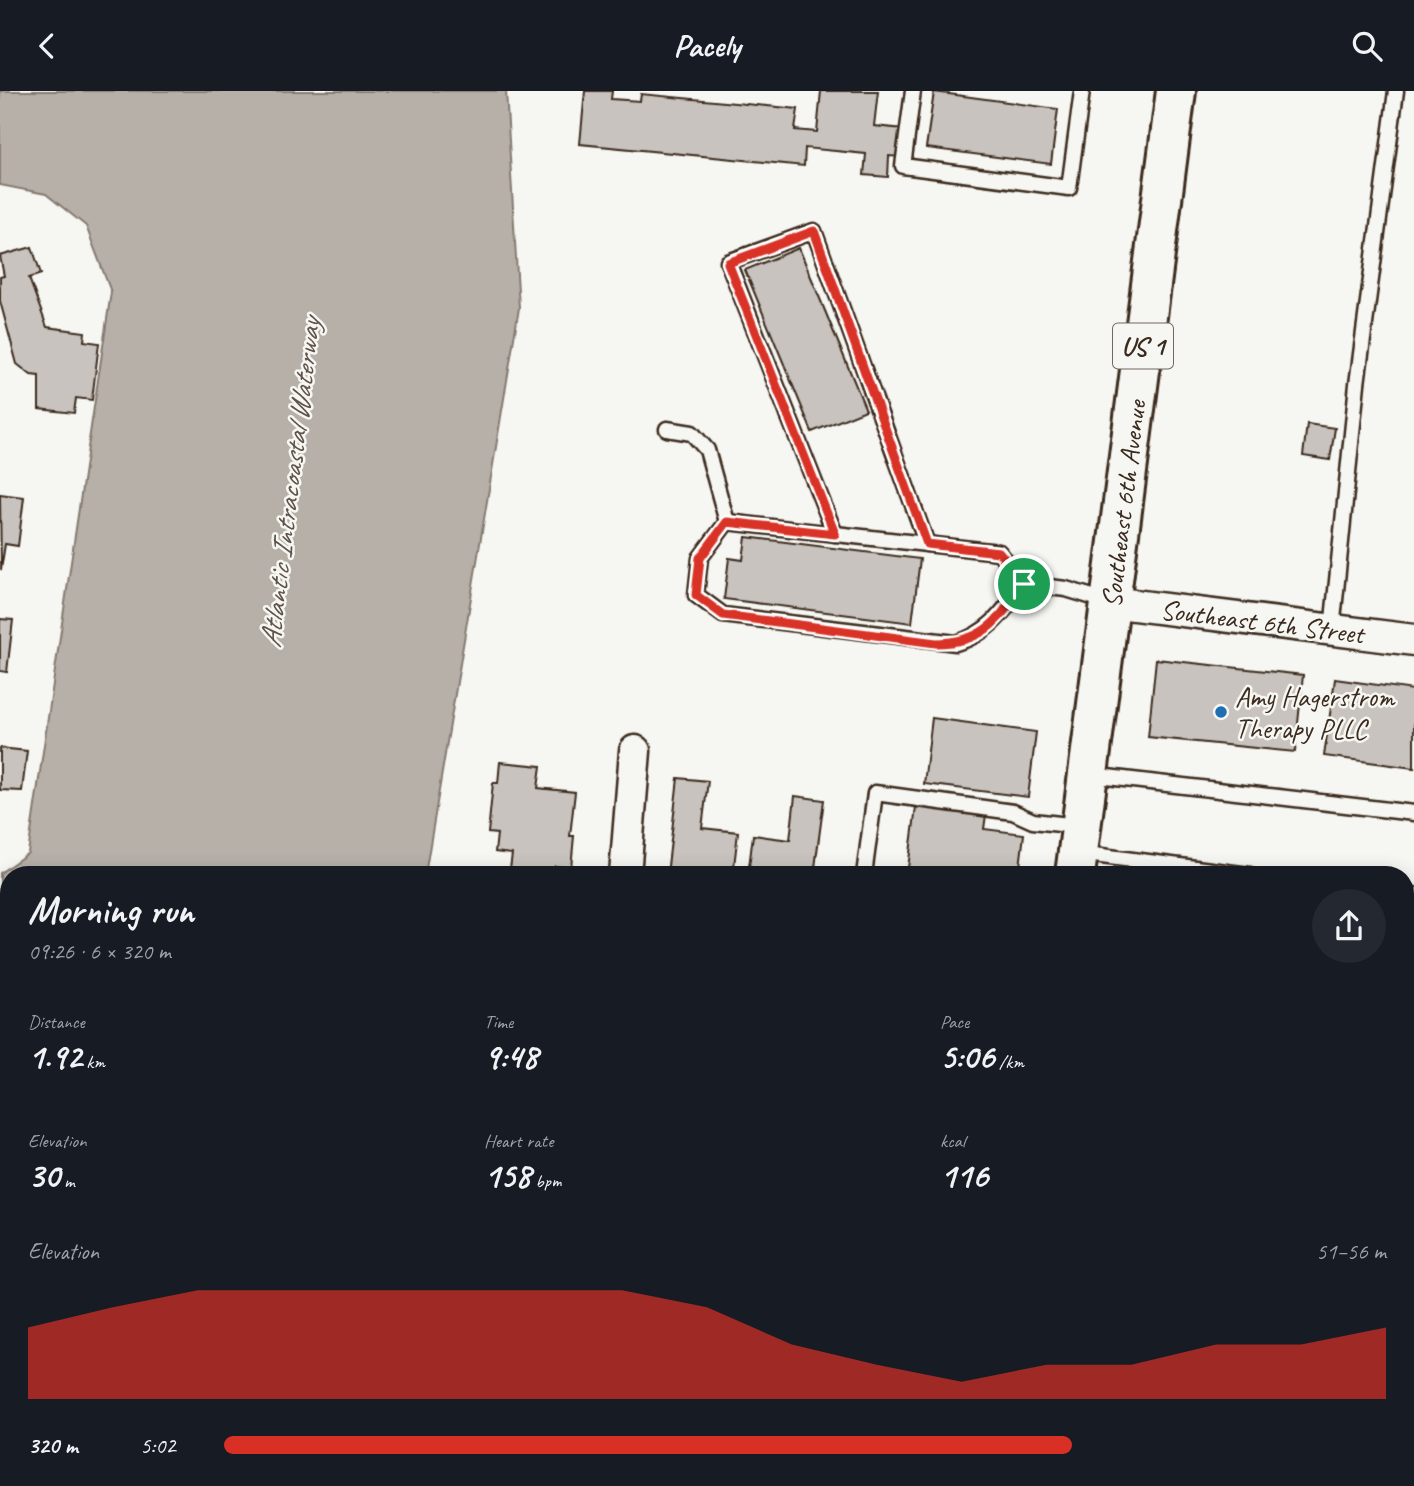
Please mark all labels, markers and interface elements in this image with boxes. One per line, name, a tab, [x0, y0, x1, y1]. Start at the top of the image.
text: Pacely	[674, 25, 740, 66]
icon: back	[28, 27, 66, 65]
icon: search	[1348, 27, 1386, 65]
water label: Atlantic Intracoastal Waterway	[251, 312, 330, 650]
road number: US 1	[1113, 323, 1173, 369]
street label: Southeast 6th Avenue	[1093, 397, 1154, 610]
pin	[994, 554, 1054, 614]
icon: arrive	[1005, 565, 1043, 603]
street label: Southeast 6th Street	[1158, 592, 1368, 652]
place label: Amy Hagerstrom Therapy PLLC	[1235, 679, 1396, 746]
marker: Amy Hagerstrom Therapy PLLC	[1213, 704, 1229, 720]
text: Morning run	[28, 887, 194, 934]
button: share	[1312, 889, 1386, 963]
text: 09:26 · 6 × 320 m	[28, 937, 171, 966]
text: Distance	[28, 1010, 85, 1034]
text: Time	[484, 1010, 513, 1034]
text: Pace	[940, 1010, 969, 1034]
text: 1.92	[28, 1034, 82, 1079]
text: 9:48	[484, 1034, 538, 1079]
text: 5:06	[940, 1034, 994, 1079]
text: km	[82, 1050, 105, 1074]
text: /km	[994, 1050, 1024, 1074]
text: Elevation	[28, 1129, 86, 1153]
text: Heart rate	[484, 1129, 553, 1153]
text: kcal	[940, 1129, 965, 1153]
text: 30	[28, 1153, 60, 1198]
text: 158	[484, 1153, 531, 1198]
text: 116	[940, 1153, 988, 1198]
text: m	[60, 1169, 75, 1193]
text: bpm	[531, 1169, 561, 1193]
text: Elevation	[28, 1237, 99, 1266]
text: 51–56 m	[1316, 1237, 1386, 1266]
text: 320 m	[28, 1431, 78, 1460]
text: 5:02	[140, 1431, 176, 1460]

